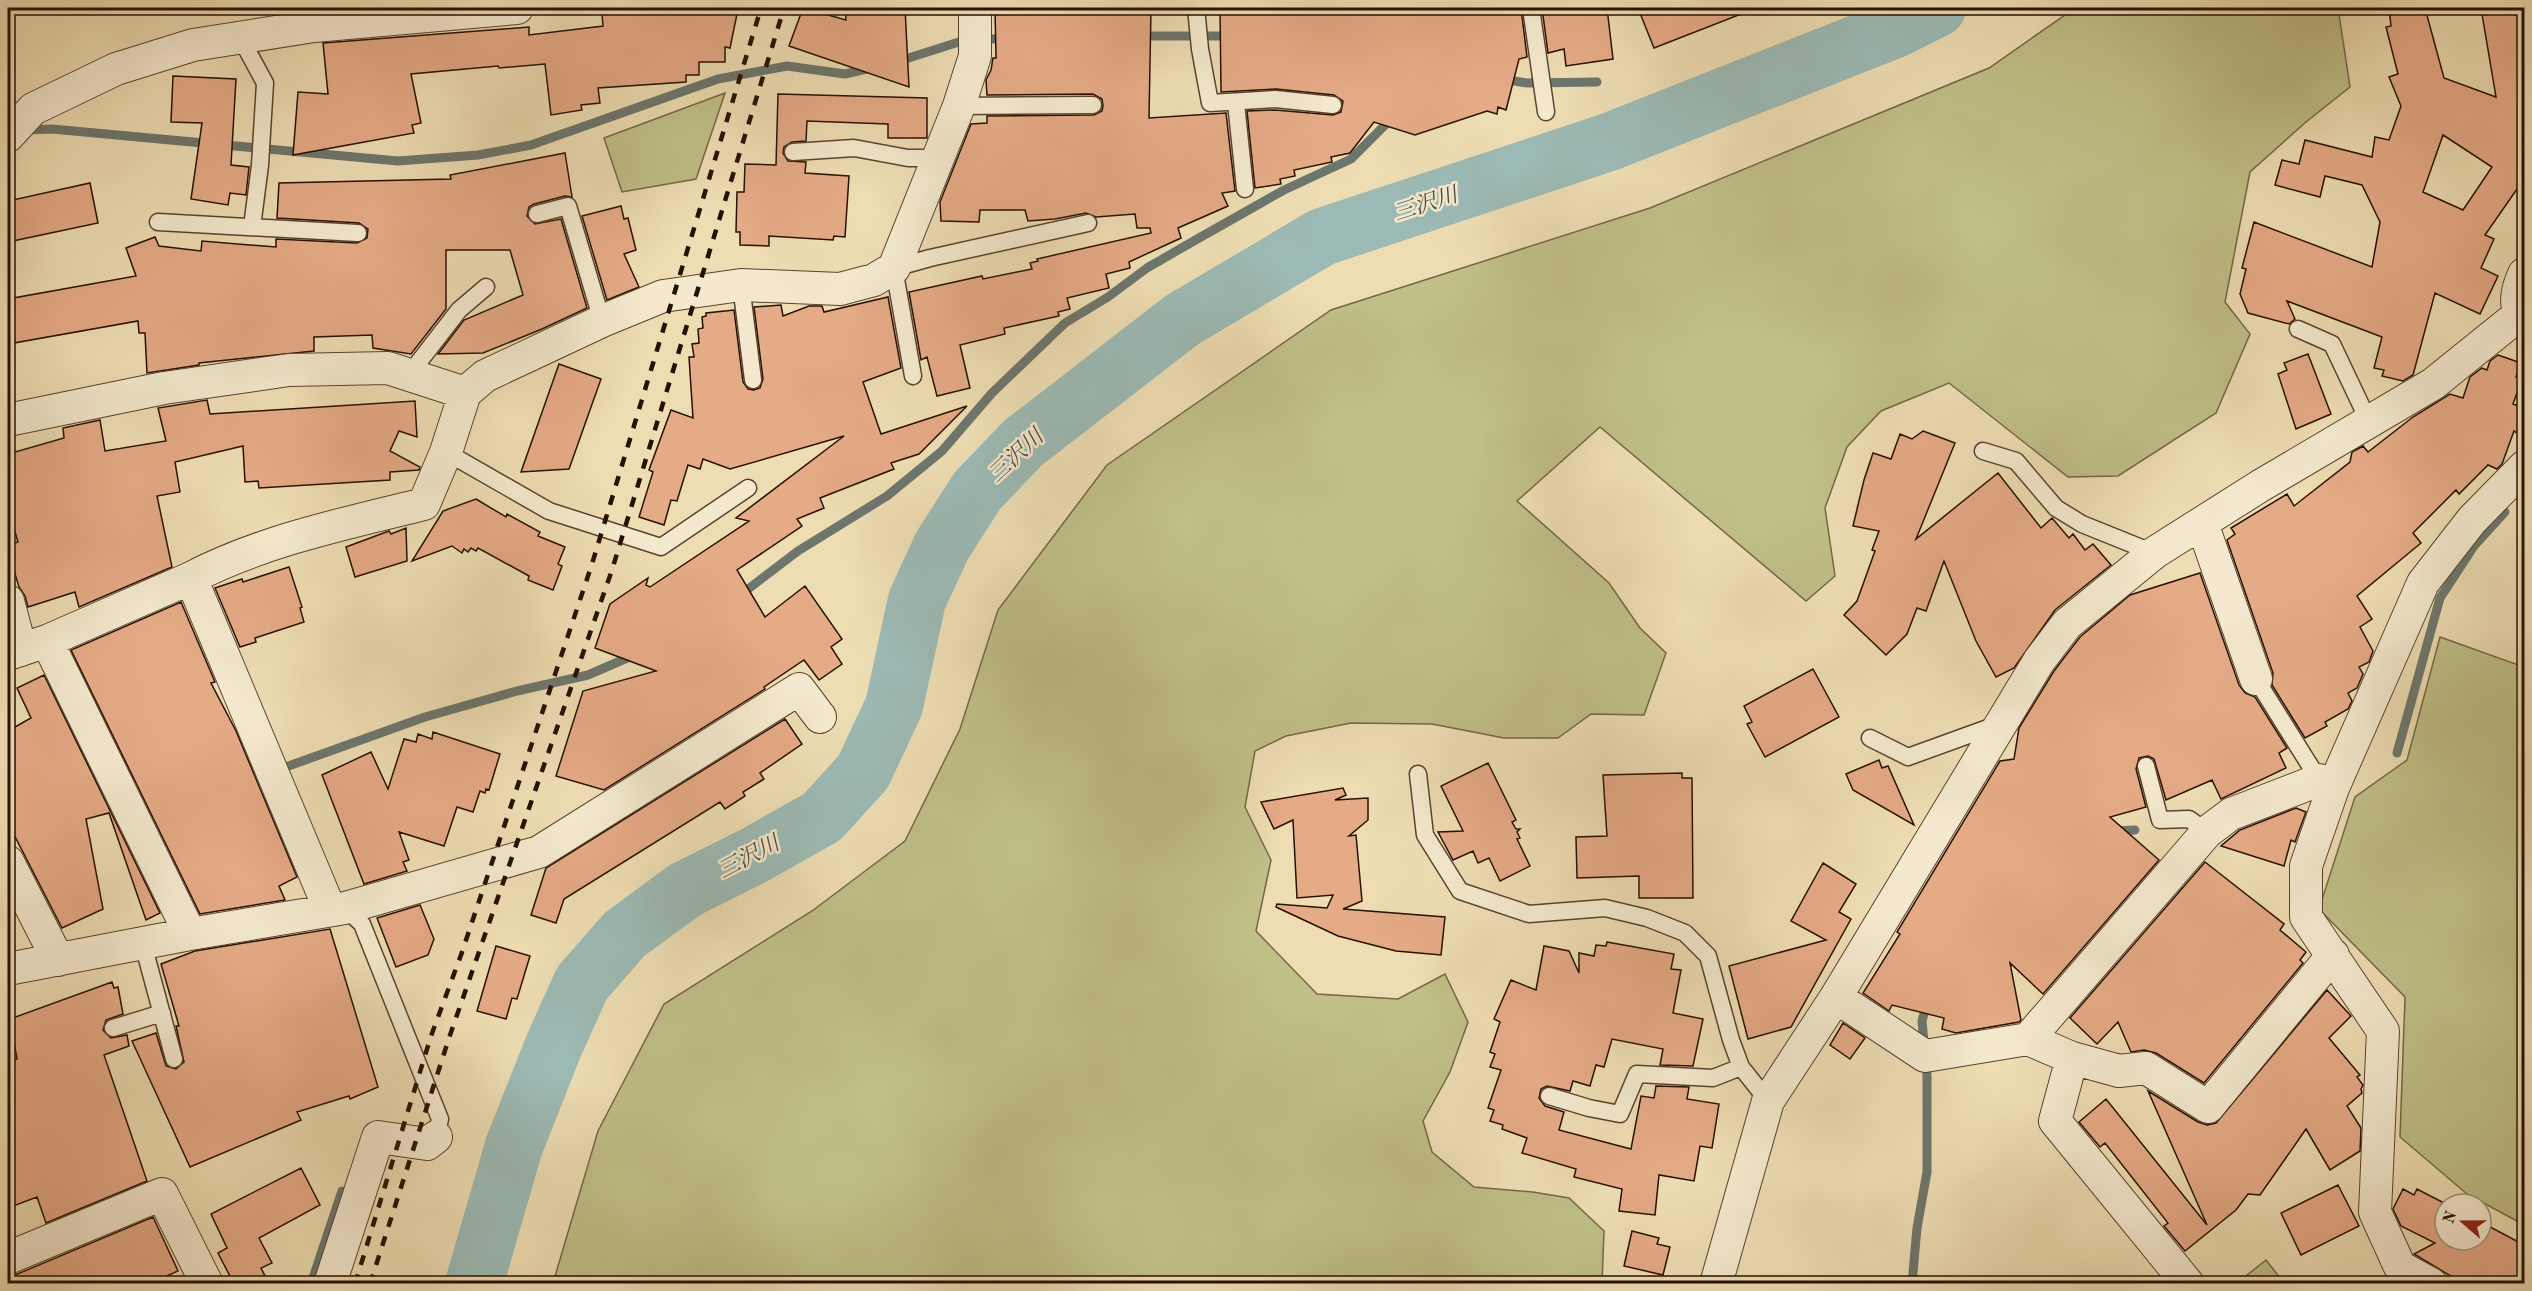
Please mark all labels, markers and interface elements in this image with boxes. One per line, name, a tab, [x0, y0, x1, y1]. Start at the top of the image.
water label: 三沢川	[1390, 182, 1462, 226]
water label: 三沢川	[983, 423, 1049, 487]
water label: 三沢川	[714, 830, 785, 883]
north arrow	[2433, 1192, 2493, 1252]
text: N	[2441, 1208, 2461, 1226]

